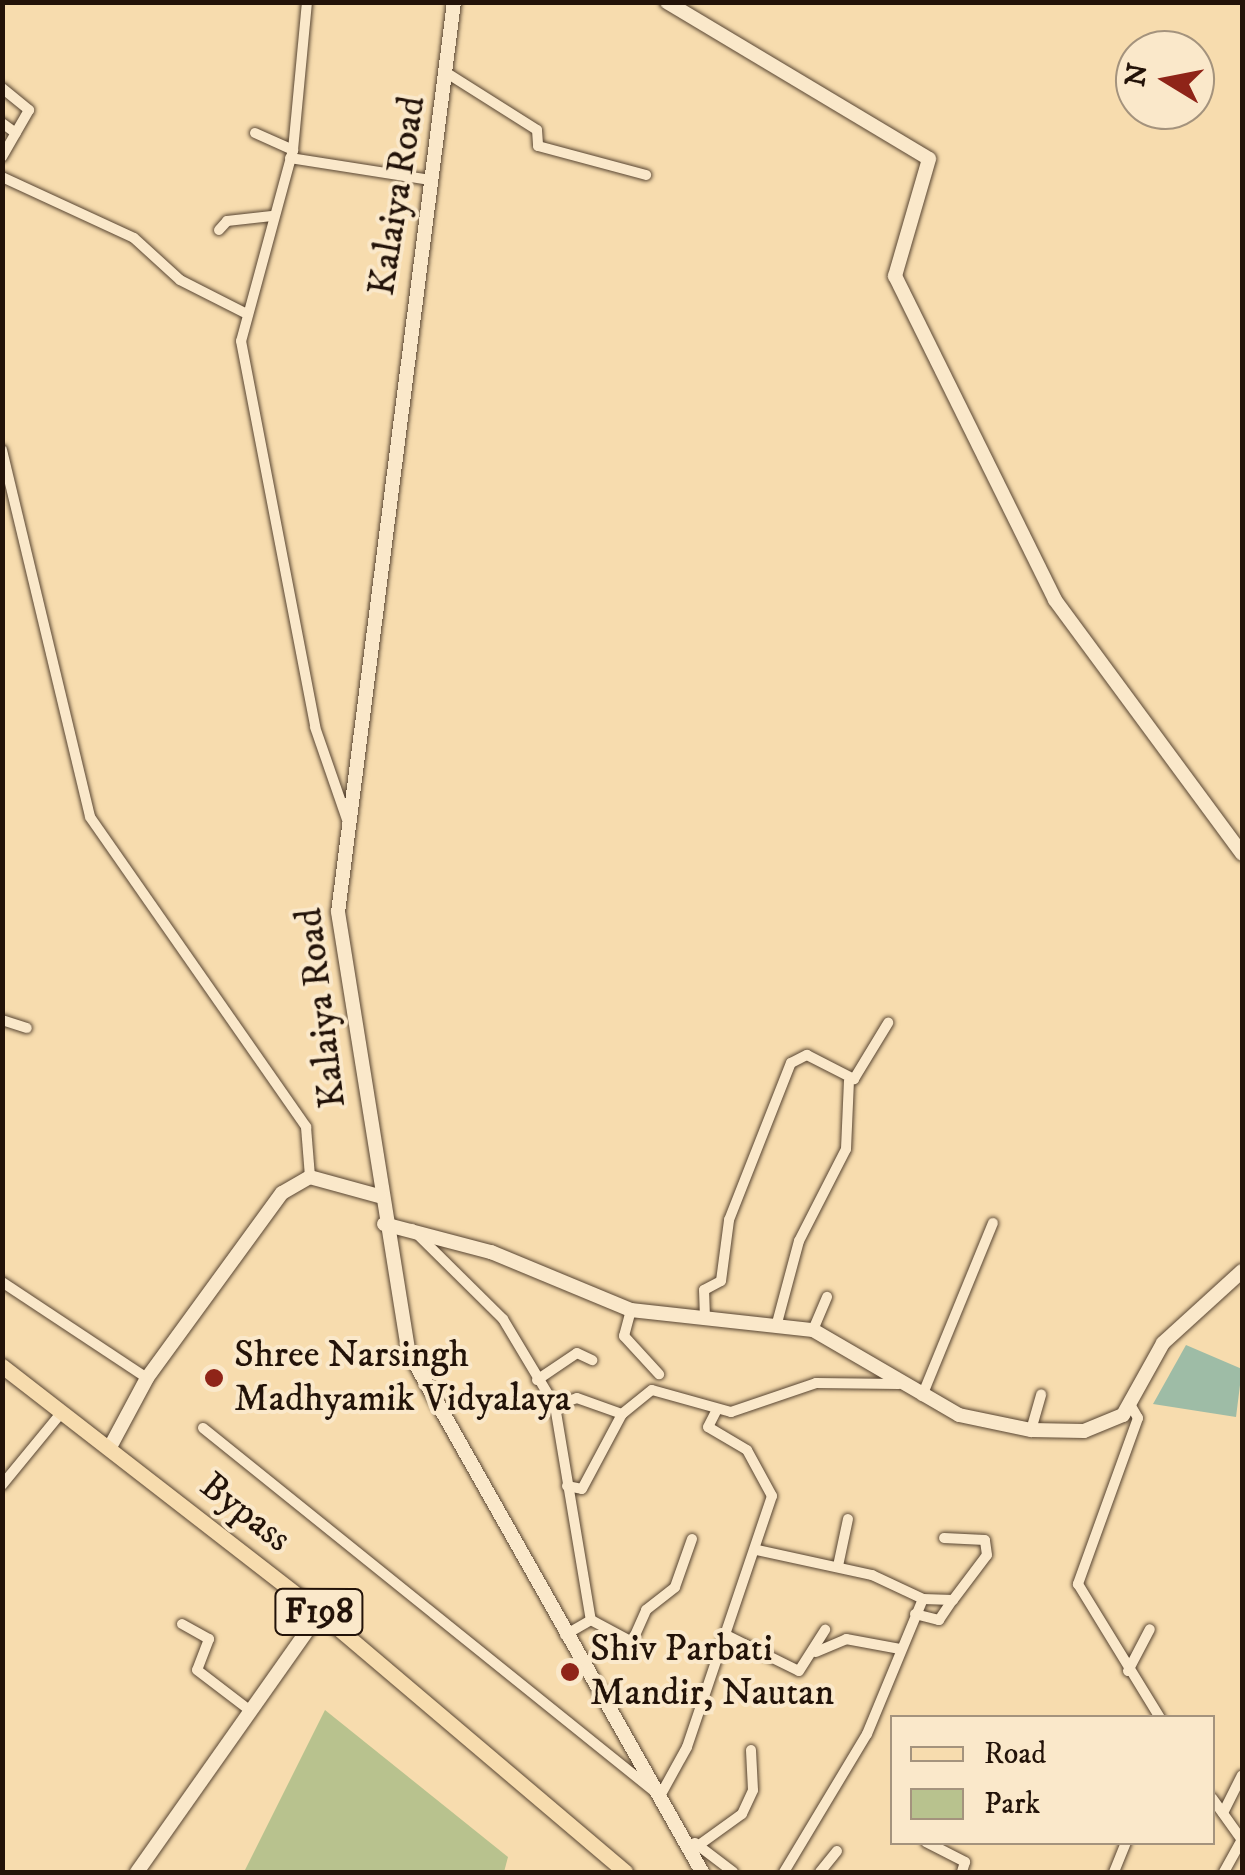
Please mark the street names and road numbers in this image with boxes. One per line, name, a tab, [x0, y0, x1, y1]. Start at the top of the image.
street label: Kalaiya Road	[360, 93, 436, 299]
street label: Kalaiya Road	[287, 905, 357, 1111]
street label: Bypass	[191, 1463, 299, 1563]
road number: F198	[274, 1582, 364, 1642]

